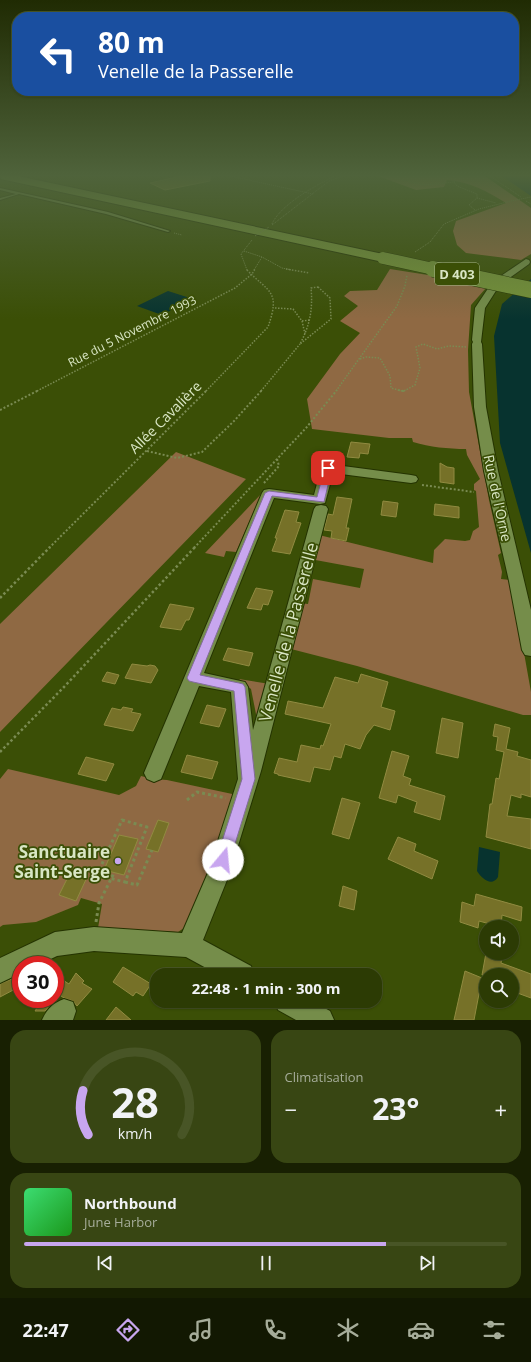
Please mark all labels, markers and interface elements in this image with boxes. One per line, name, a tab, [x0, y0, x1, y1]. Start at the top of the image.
text: 80 m	[98, 23, 165, 61]
icon: left	[32, 28, 84, 80]
text: Venelle de la Passerelle	[98, 59, 294, 83]
road number: D 403	[435, 263, 479, 285]
street label: Rue du 5 Novembre 1993	[65, 291, 199, 371]
street label: Allée Cavalière	[125, 377, 205, 457]
pin	[311, 451, 345, 485]
street label: Rue de l'Orne	[480, 453, 517, 543]
icon: arrive	[317, 457, 339, 479]
street label: Venelle de la Passerelle	[253, 540, 323, 724]
position arrow	[202, 839, 244, 881]
place label: Sanctuaire Saint-Serge	[14, 840, 110, 883]
marker: Sanctuaire Saint-Serge	[113, 856, 123, 866]
map controls	[479, 920, 519, 1008]
button: sound	[479, 920, 519, 960]
speed limit sign: 30	[12, 956, 64, 1008]
button: search	[479, 968, 519, 1008]
text: 22:48 · 1 min · 300 m	[192, 978, 340, 998]
text: Climatisation	[285, 1068, 364, 1086]
text: 28	[111, 1073, 159, 1129]
text: 23°	[372, 1088, 419, 1129]
text: −	[285, 1094, 297, 1124]
text: +	[494, 1094, 507, 1124]
text: km/h	[118, 1123, 153, 1142]
text: Northbound	[84, 1193, 177, 1213]
text: June Harbor	[84, 1213, 157, 1231]
icon: previous	[94, 1252, 116, 1274]
icon: pause	[255, 1252, 277, 1274]
icon: next	[416, 1252, 438, 1274]
icon: directions	[114, 1316, 142, 1344]
icon: music	[187, 1316, 215, 1344]
icon: phone	[261, 1316, 289, 1344]
icon: climate	[334, 1316, 362, 1344]
icon: car	[407, 1316, 435, 1344]
icon: filters	[480, 1316, 508, 1344]
text: 22:47	[23, 1318, 69, 1342]

